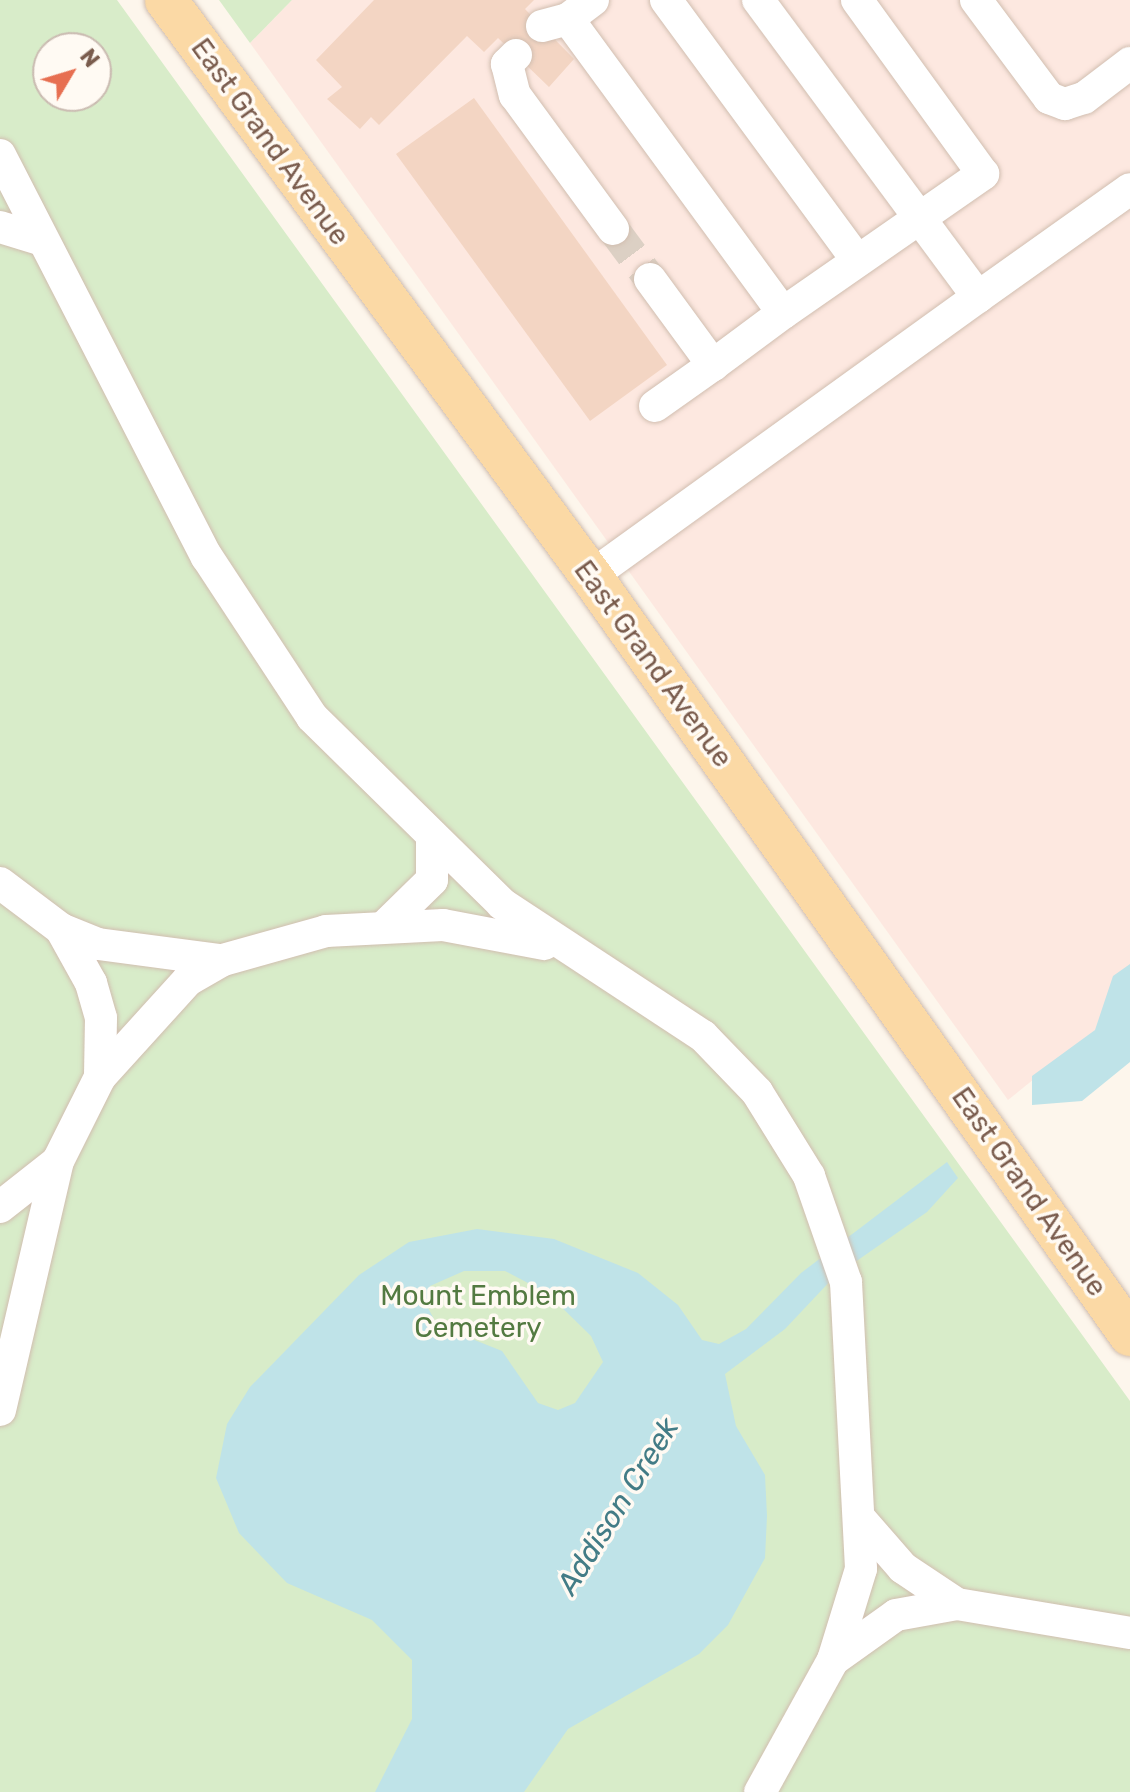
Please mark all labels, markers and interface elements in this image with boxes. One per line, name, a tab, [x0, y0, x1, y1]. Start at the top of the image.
north arrow	[32, 32, 112, 112]
street label: East Grand Avenue	[184, 32, 356, 252]
text: N	[74, 44, 105, 73]
street label: East Grand Avenue	[567, 554, 739, 774]
street label: East Grand Avenue	[944, 1081, 1114, 1303]
park label: Mount Emblem Cemetery	[380, 1279, 576, 1345]
water label: Addison Creek	[549, 1411, 687, 1601]

